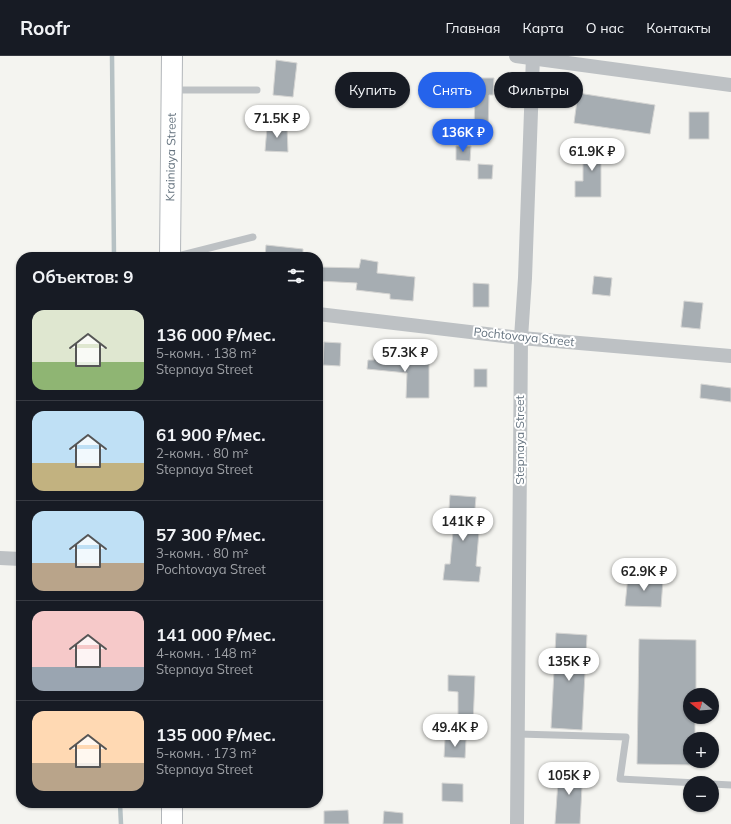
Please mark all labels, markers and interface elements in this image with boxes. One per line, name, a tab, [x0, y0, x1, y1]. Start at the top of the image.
text: Roofr	[20, 16, 70, 40]
text: Главная	[446, 19, 501, 37]
text: Карта	[523, 19, 564, 37]
text: О нас	[586, 19, 624, 37]
text: Контакты	[646, 19, 711, 37]
chip: Купить	[335, 72, 410, 108]
chip: Снять	[418, 72, 486, 108]
chip: Фильтры	[494, 72, 583, 108]
pin: 71.5K ₽	[240, 105, 314, 139]
text: 71.5K ₽	[254, 110, 300, 126]
street label: Krainiaya Street	[162, 112, 179, 201]
pin: 136K ₽	[430, 119, 496, 153]
text: 136K ₽	[441, 124, 485, 140]
pin: 61.9K ₽	[555, 138, 629, 172]
text: 61.9K ₽	[569, 143, 615, 159]
icon: filters	[285, 265, 307, 287]
text: Объектов: 9	[32, 266, 133, 287]
text: 136 000 ₽/мес.	[156, 324, 276, 345]
street label: Pochtovaya Street	[473, 324, 575, 349]
icon: home	[64, 326, 112, 374]
pin: 57.3K ₽	[368, 339, 442, 373]
text: 57.3K ₽	[382, 344, 428, 360]
text: 5-комн. · 138 m²	[156, 345, 256, 361]
text: Stepnaya Street	[156, 361, 253, 377]
street label: Stepnaya Street	[512, 395, 527, 485]
text: 61 900 ₽/мес.	[156, 424, 265, 445]
icon: home	[64, 427, 112, 475]
text: 2-комн. · 80 m²	[156, 445, 249, 461]
text: Stepnaya Street	[156, 461, 253, 477]
pin: 141K ₽	[430, 508, 496, 542]
text: 141K ₽	[441, 513, 485, 529]
text: 57 300 ₽/мес.	[156, 524, 265, 545]
icon: home	[64, 527, 112, 575]
text: 3-комн. · 80 m²	[156, 545, 249, 561]
pin: 62.9K ₽	[607, 558, 681, 592]
text: Pochtovaya Street	[156, 561, 266, 577]
text: 62.9K ₽	[621, 563, 667, 579]
text: 141 000 ₽/мес.	[156, 624, 276, 645]
icon: home	[64, 627, 112, 675]
text: 4-комн. · 148 m²	[156, 645, 256, 661]
pin: 135K ₽	[536, 648, 602, 682]
text: 135K ₽	[547, 653, 591, 669]
text: Stepnaya Street	[156, 661, 253, 677]
north arrow	[683, 688, 719, 724]
map controls	[683, 688, 719, 812]
pin: 49.4K ₽	[418, 714, 492, 748]
text: 49.4K ₽	[432, 719, 478, 735]
text: 135 000 ₽/мес.	[156, 724, 276, 745]
icon: home	[64, 727, 112, 775]
button: +	[683, 732, 719, 768]
text: 5-комн. · 173 m²	[156, 745, 256, 761]
text: Stepnaya Street	[156, 761, 253, 777]
pin: 105K ₽	[536, 762, 602, 796]
text: 105K ₽	[547, 767, 591, 783]
button: −	[683, 776, 719, 812]

